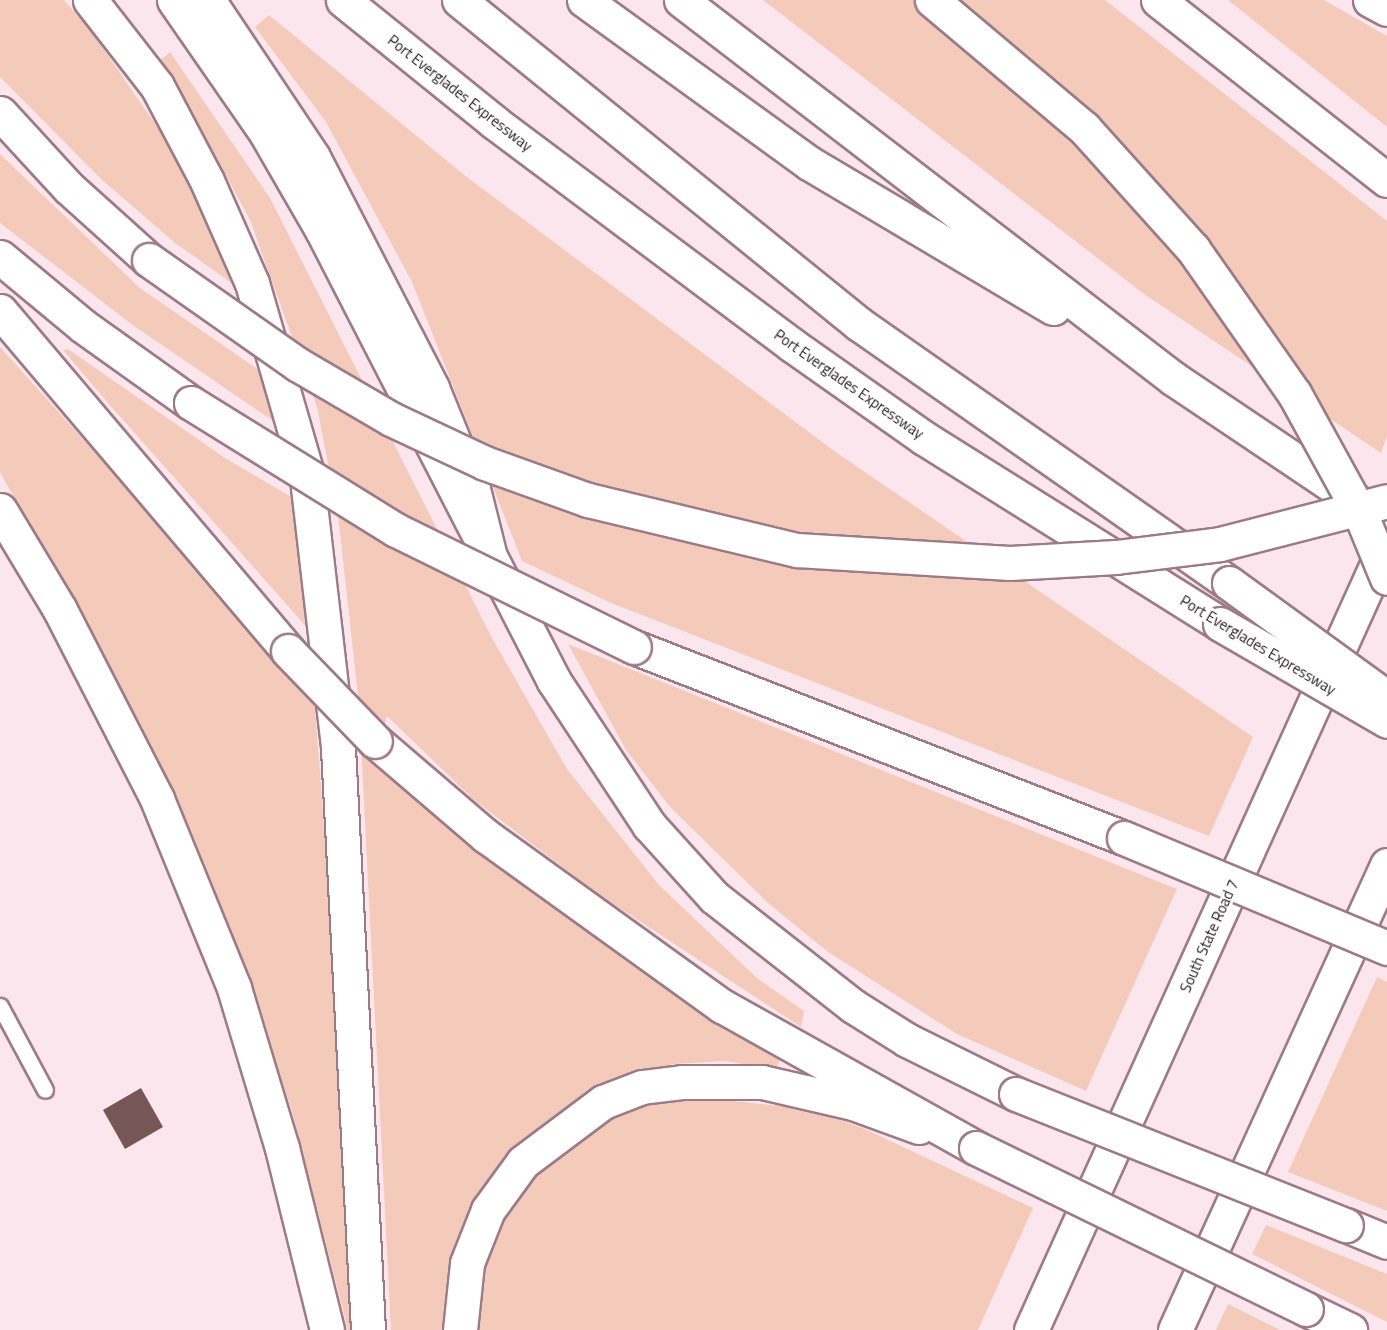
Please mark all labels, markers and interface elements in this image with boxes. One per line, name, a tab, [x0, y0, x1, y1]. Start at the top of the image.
street label: Port Everglades Expressway	[384, 31, 536, 155]
street label: Port Everglades Expressway	[771, 325, 927, 443]
street label: Port Everglades Expressway	[1177, 591, 1339, 699]
street label: South State Road 7	[1176, 877, 1242, 995]

